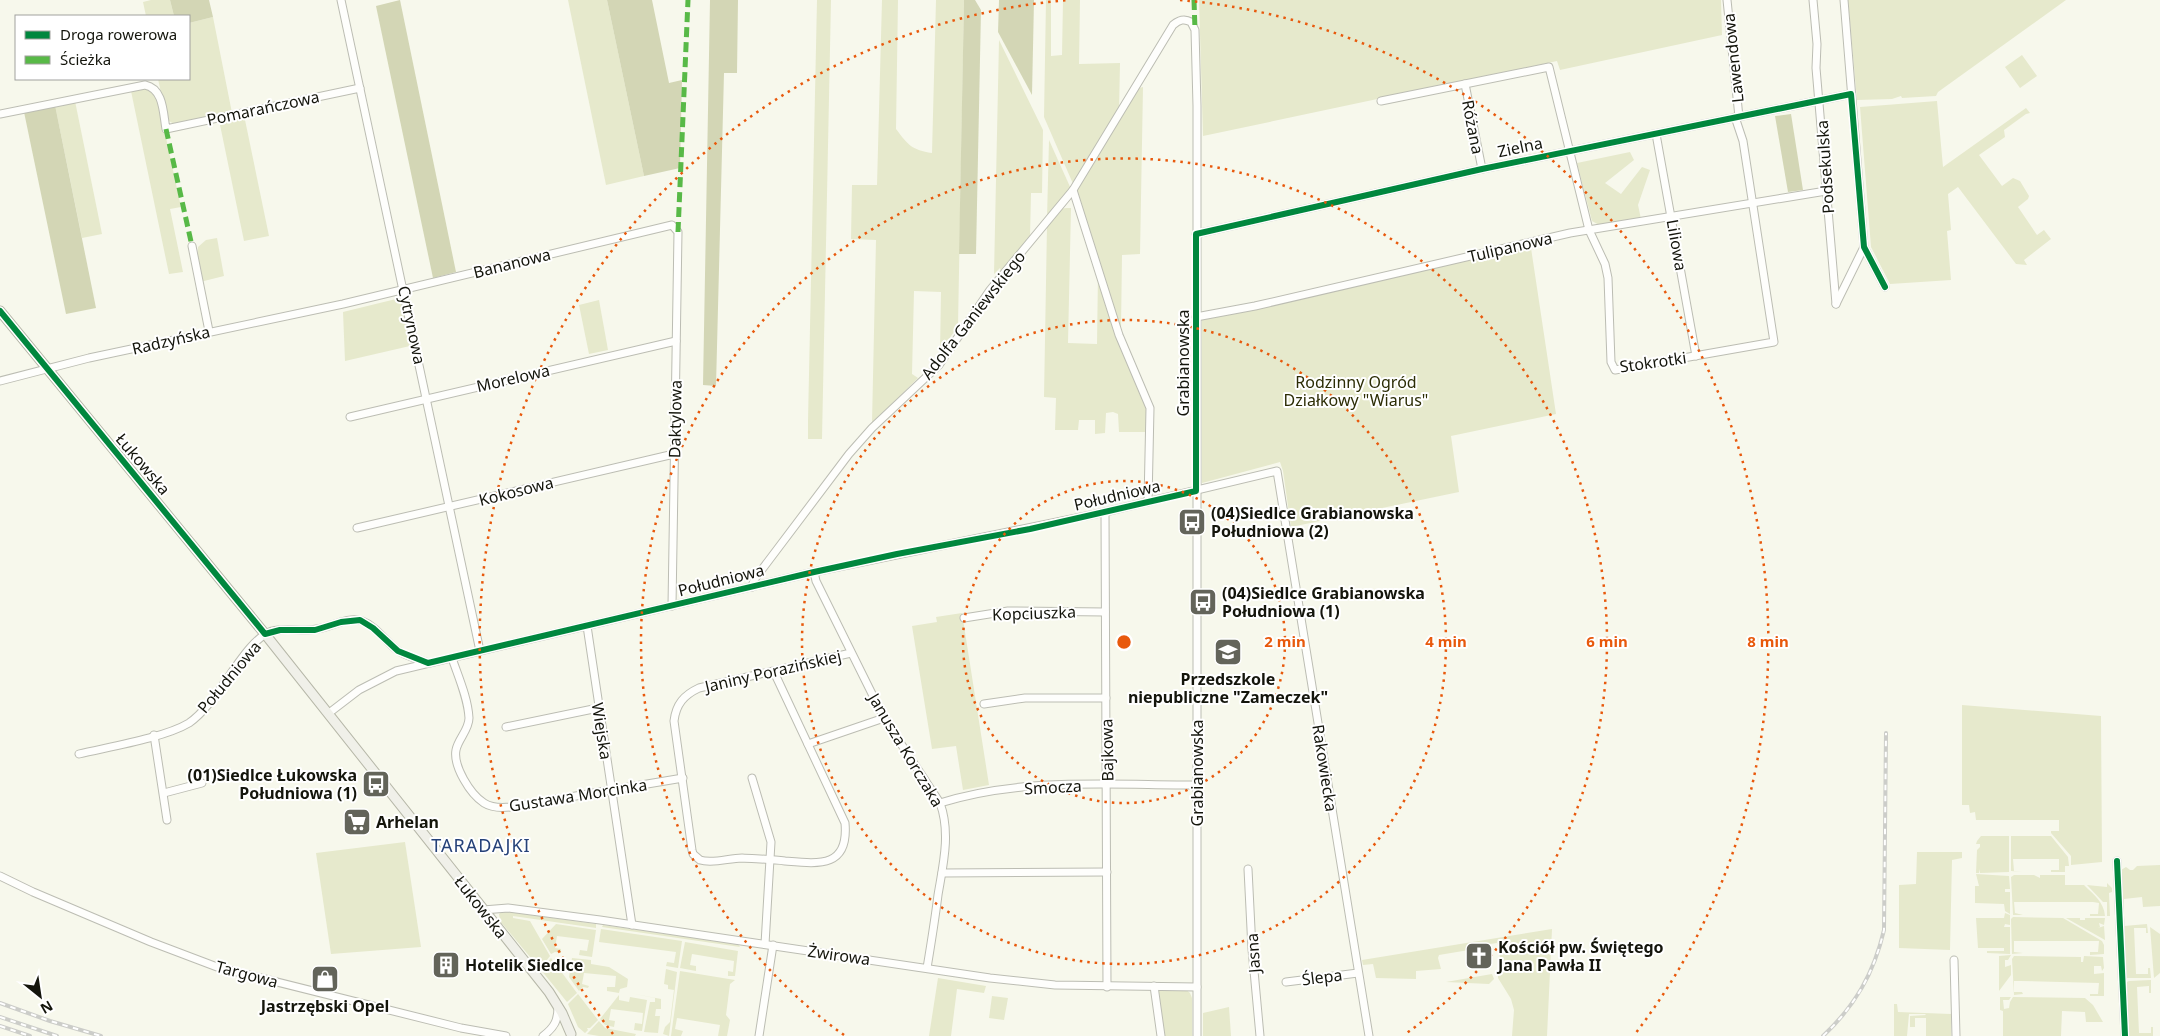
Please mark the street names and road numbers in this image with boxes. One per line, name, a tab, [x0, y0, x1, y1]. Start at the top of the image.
street label: Lawendowa	[1717, 12, 1749, 104]
street label: Pomarańczowa	[205, 85, 321, 131]
street label: Różana	[1457, 98, 1489, 156]
street label: Podsekulska	[1811, 120, 1839, 214]
street label: Zielna	[1496, 132, 1544, 162]
street label: Liliowa	[1662, 218, 1692, 272]
street label: Tulipanowa	[1466, 227, 1554, 267]
street label: Bananowa	[471, 243, 553, 283]
street label: Adolfa Ganiewskiego	[916, 246, 1030, 384]
street label: Cytrynowa	[393, 284, 431, 366]
street label: Grabianowska	[1172, 310, 1194, 416]
street label: Radzyńska	[130, 320, 212, 360]
street label: Stokrotki	[1618, 346, 1688, 378]
street label: Morelowa	[474, 359, 552, 397]
street label: Daktylowa	[663, 380, 687, 458]
street label: Łukowska	[111, 429, 175, 499]
street label: Kokosowa	[476, 471, 556, 511]
street label: Południowa	[1072, 474, 1162, 516]
street label: Południowa	[676, 559, 766, 601]
street label: Kopciuszka	[992, 601, 1076, 625]
street label: Południowa	[192, 636, 266, 718]
street label: Janiny Porazińskiej	[701, 645, 843, 698]
street label: Janusza Korczaka	[862, 687, 949, 811]
street label: Wiejska	[587, 701, 617, 761]
street label: Bajkowa	[1095, 718, 1119, 782]
street label: Grabianowska	[1186, 720, 1208, 826]
street label: Rakowiecka	[1307, 723, 1343, 813]
street label: Gustawa Morcinka	[507, 773, 649, 817]
street label: Smocza	[1024, 775, 1082, 799]
street label: Łukowska	[450, 871, 512, 943]
street label: Jasna	[1241, 932, 1266, 976]
street label: Żwirowa	[806, 940, 872, 970]
street label: Targowa	[213, 955, 281, 993]
street label: Ślepa	[1300, 964, 1344, 990]

